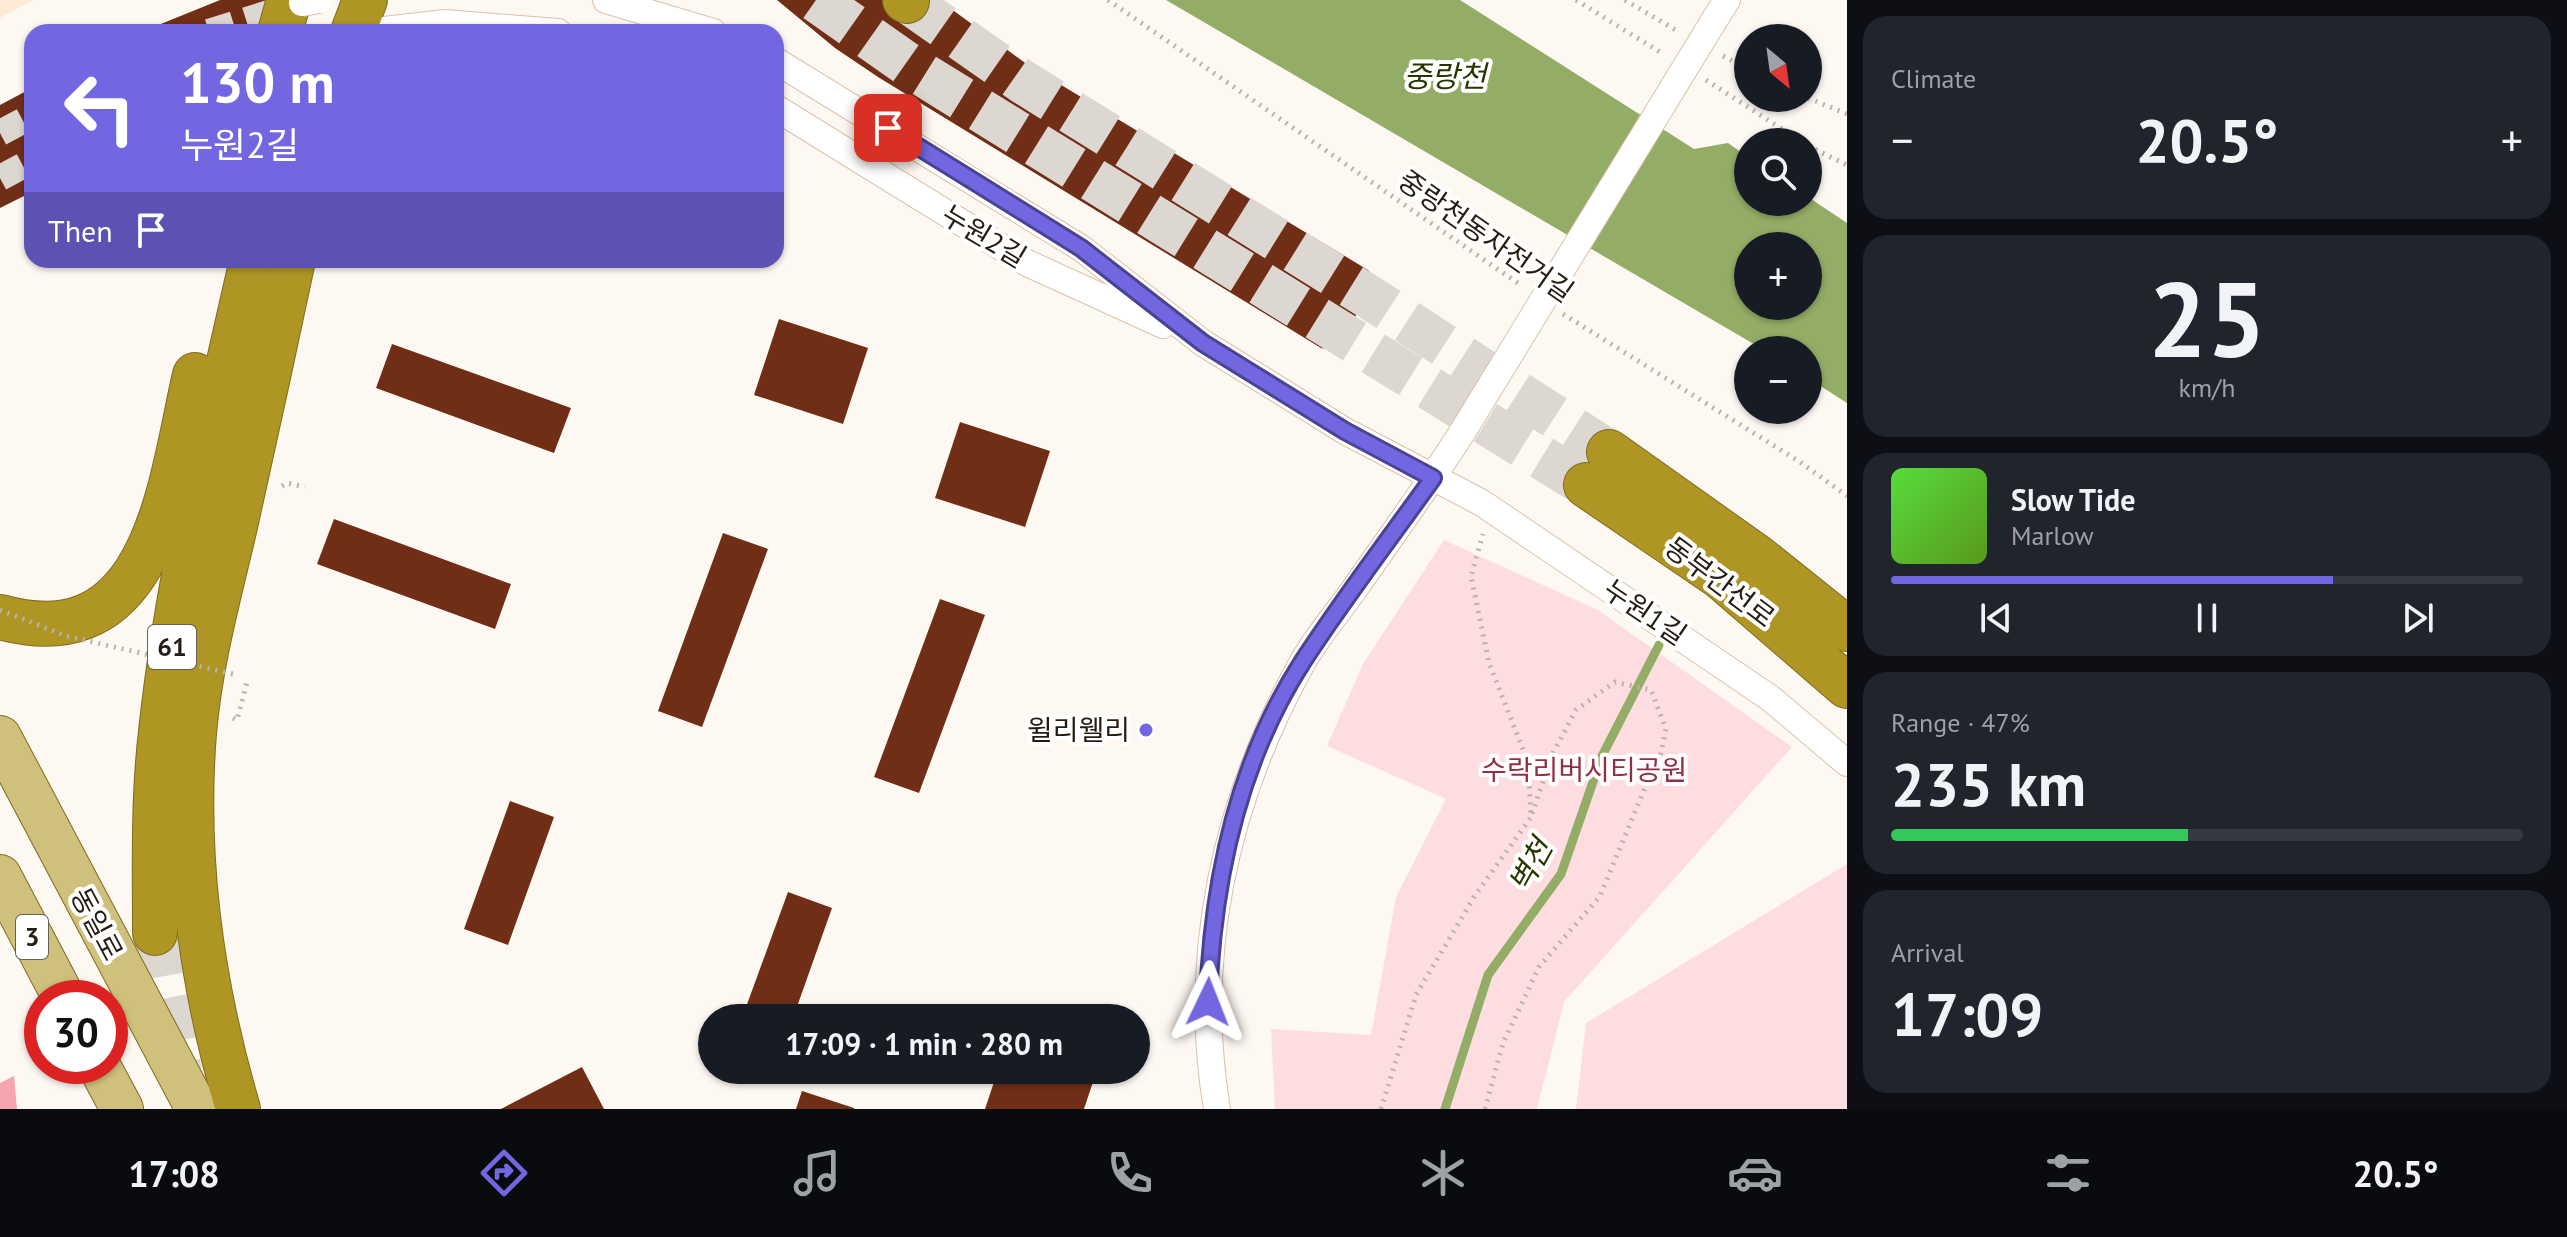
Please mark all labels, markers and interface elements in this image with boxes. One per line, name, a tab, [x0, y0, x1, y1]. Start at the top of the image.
north arrow	[1734, 24, 1822, 112]
map controls	[1734, 24, 1822, 424]
text: 130 m	[180, 46, 335, 118]
icon: left	[48, 56, 152, 160]
water label: 중랑천	[1404, 56, 1490, 95]
text: Climate	[1891, 62, 1976, 95]
pin	[854, 94, 922, 162]
text: 20.5°	[2135, 101, 2279, 179]
icon: arrive	[866, 106, 910, 150]
text: −	[1891, 111, 1913, 168]
text: +	[2501, 111, 2523, 168]
text: 누원2길	[180, 121, 299, 168]
button: search	[1734, 128, 1822, 216]
street label: 중랑천동자전거길	[1391, 161, 1581, 310]
street label: 누원2길	[935, 196, 1033, 275]
icon: arrive	[129, 208, 173, 252]
text: Then	[48, 211, 113, 250]
button: +	[1734, 232, 1822, 320]
text: 25	[2148, 251, 2266, 386]
button: −	[1734, 336, 1822, 424]
text: km/h	[2179, 371, 2236, 404]
text: Slow Tide	[2011, 480, 2136, 519]
text: Marlow	[2011, 519, 2094, 552]
street label: 동부간선로	[1658, 528, 1783, 635]
street label: 누원1길	[1597, 570, 1694, 653]
icon: previous	[1974, 596, 2018, 640]
icon: pause	[2185, 596, 2229, 640]
icon: next	[2396, 596, 2440, 640]
road number: 61	[148, 625, 196, 669]
text: Range · 47%	[1891, 706, 2030, 739]
place label: 윌리웰리	[1027, 711, 1130, 748]
marker: 윌리웰리	[1137, 721, 1155, 739]
text: 235 km	[1891, 745, 2086, 823]
park label: 수락리버시티공원	[1481, 751, 1687, 788]
water label: 벽천	[1499, 829, 1562, 899]
street label: 동일로	[63, 881, 132, 967]
road number: 3	[16, 915, 48, 959]
text: Arrival	[1891, 936, 1964, 969]
position arrow	[1166, 960, 1250, 1044]
text: 17:09	[1891, 975, 2043, 1053]
speed limit sign: 30	[24, 980, 128, 1084]
text: 17:09 · 1 min · 280 m	[785, 1024, 1063, 1063]
icon: directions	[476, 1145, 532, 1201]
icon: music	[789, 1145, 845, 1201]
icon: phone	[1102, 1145, 1158, 1201]
icon: climate	[1415, 1145, 1471, 1201]
icon: car	[1727, 1145, 1783, 1201]
icon: filters	[2040, 1145, 2096, 1201]
text: 17:08	[128, 1150, 220, 1197]
text: 20.5°	[2353, 1150, 2439, 1197]

